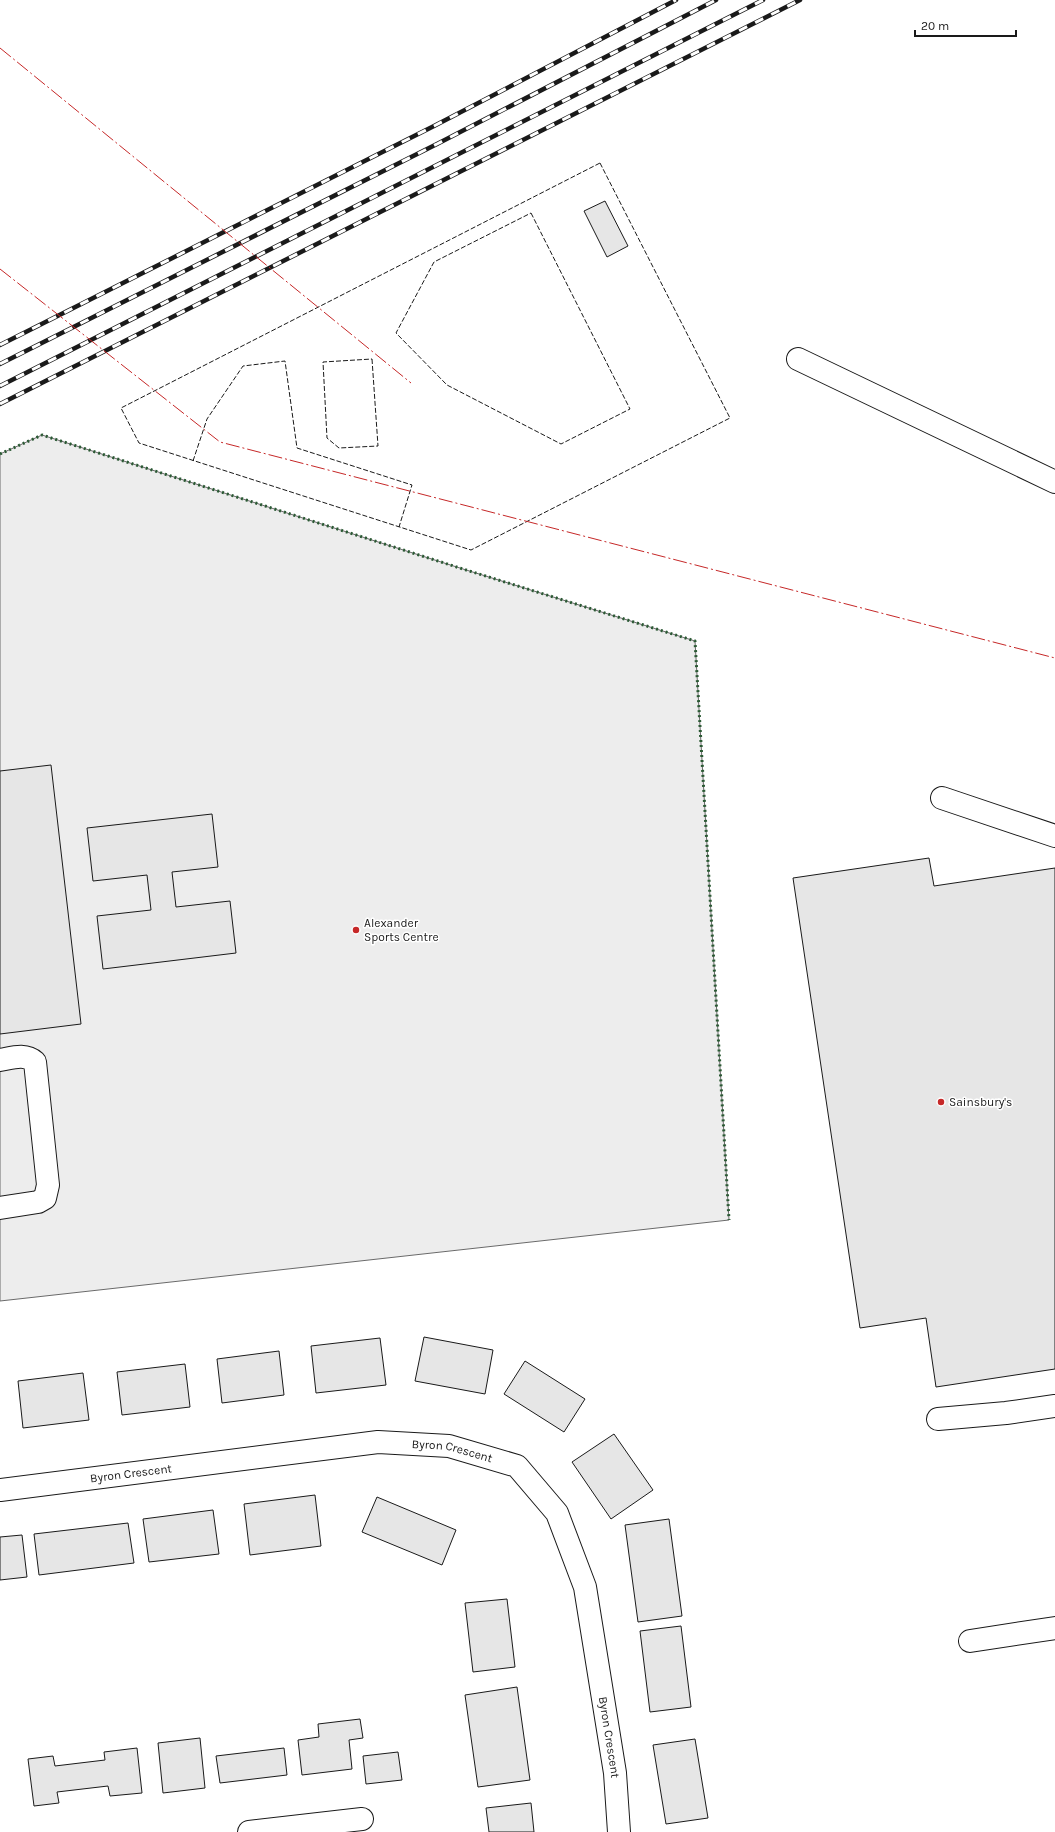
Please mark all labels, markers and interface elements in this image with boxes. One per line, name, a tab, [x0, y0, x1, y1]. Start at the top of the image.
scale bar	[915, 12, 1016, 38]
text: 20 m	[921, 19, 949, 33]
place label: Alexander Sports Centre	[364, 916, 439, 944]
marker: Alexander Sports Centre	[351, 925, 361, 935]
place label: Sainsbury's	[949, 1095, 1012, 1109]
marker: Sainsbury's	[936, 1097, 946, 1107]
street label: Byron Crescent	[411, 1437, 495, 1466]
street label: Byron Crescent	[89, 1461, 173, 1486]
street label: Byron Crescent	[596, 1695, 622, 1779]

